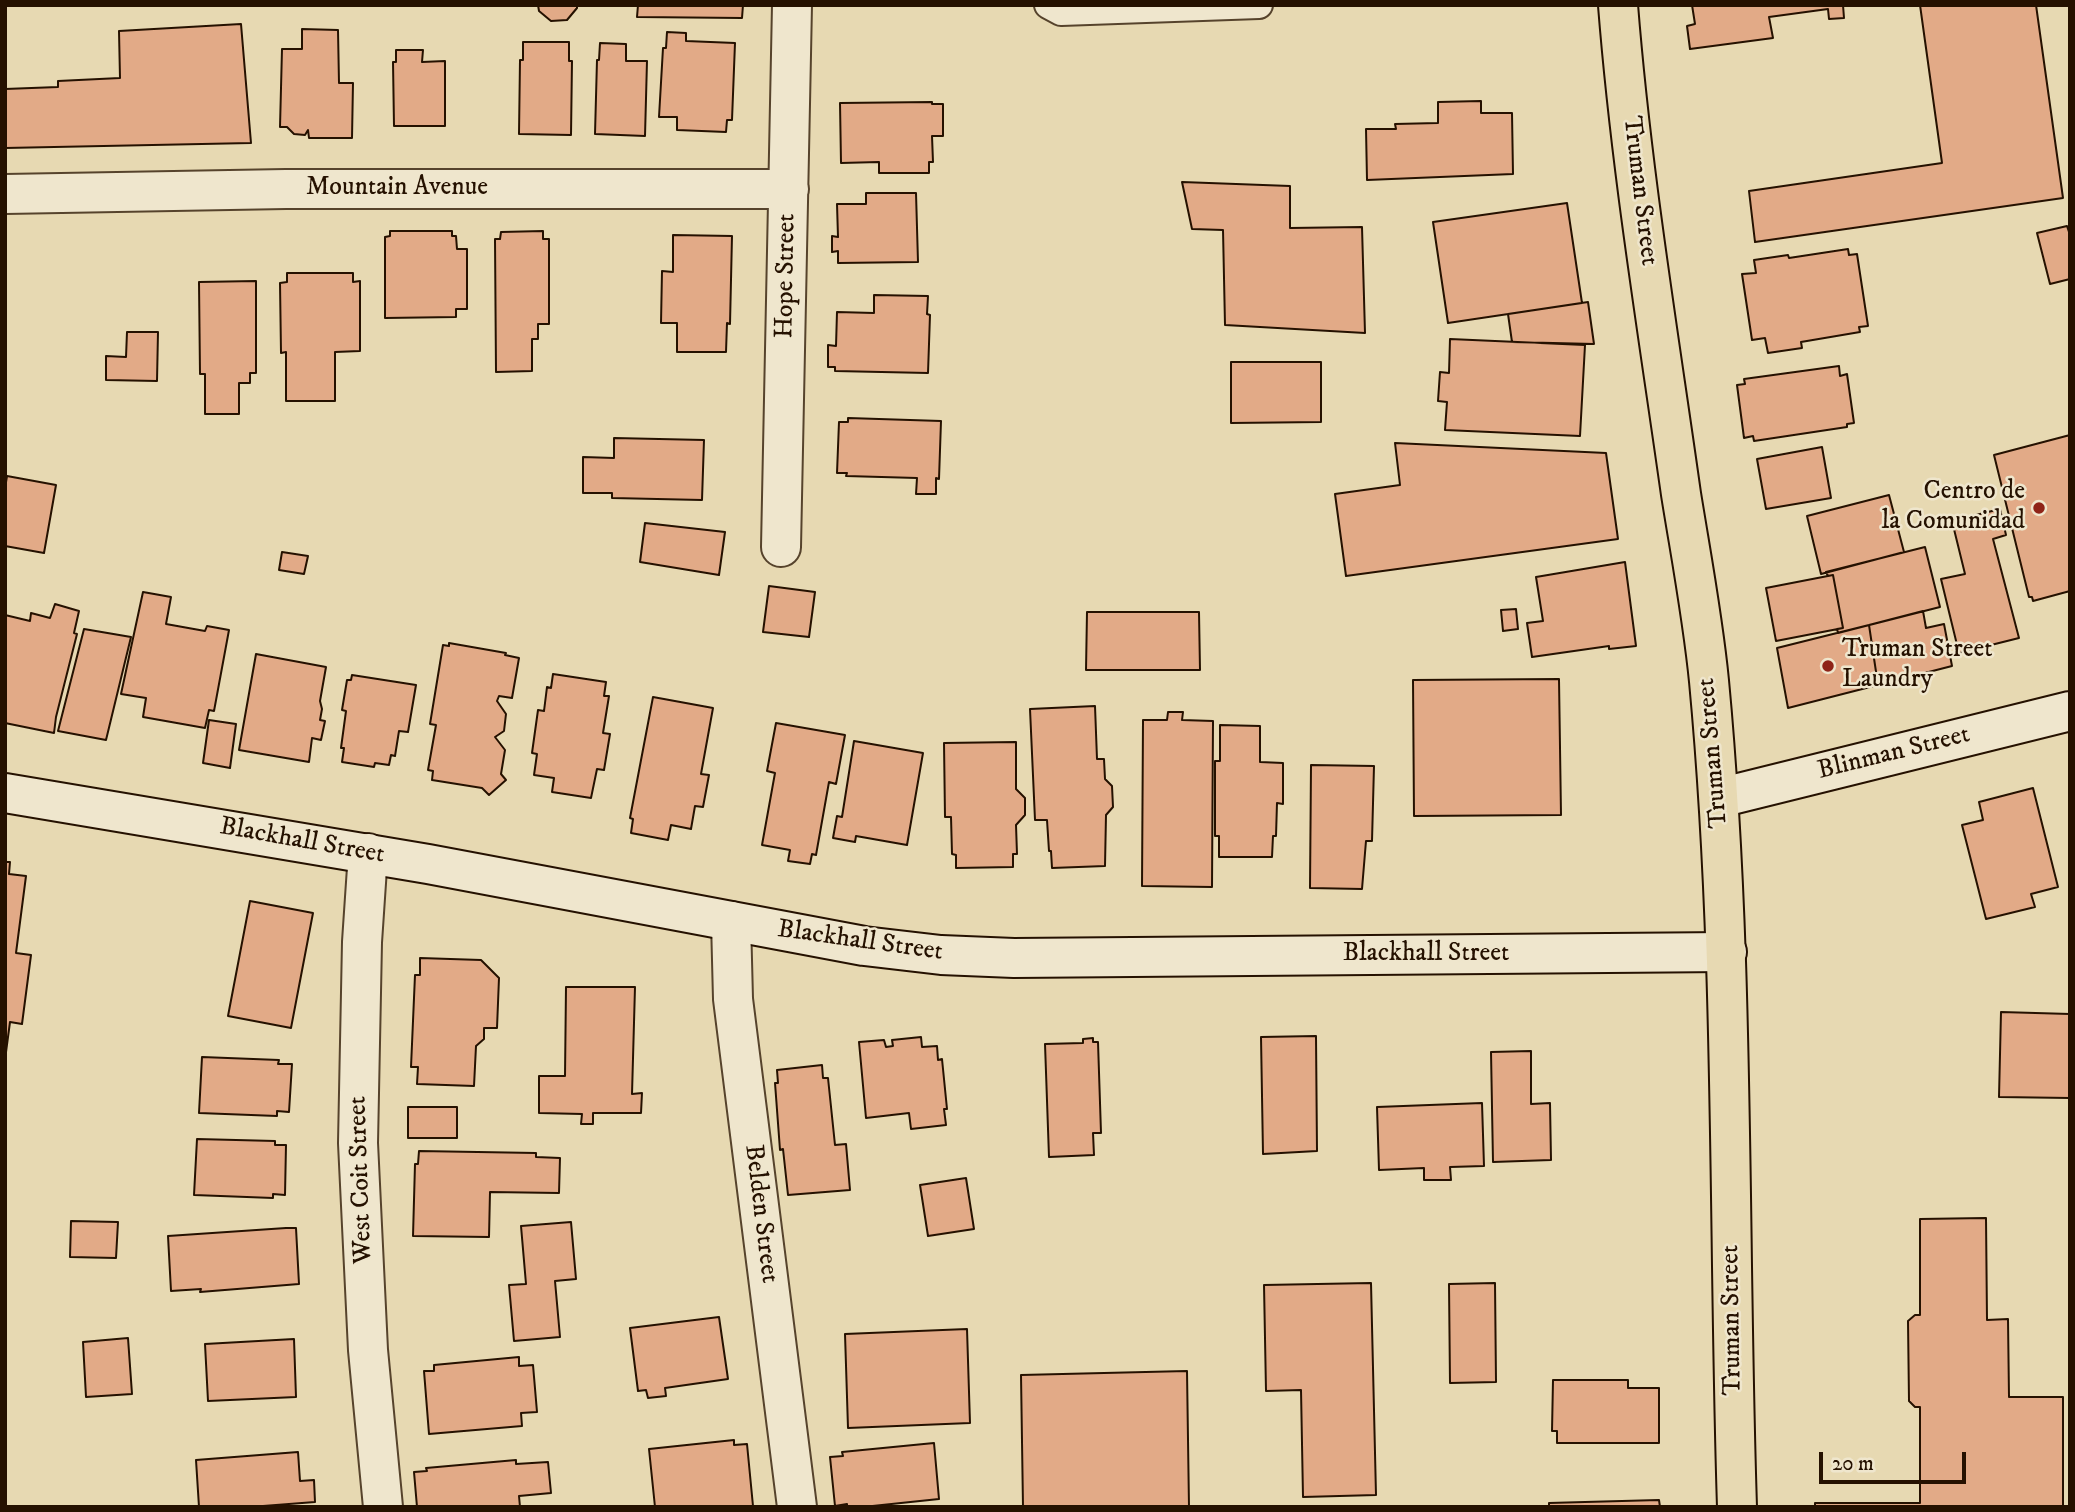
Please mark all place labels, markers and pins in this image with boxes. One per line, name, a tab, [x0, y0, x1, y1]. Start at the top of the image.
place label: Centro de la Comunidad	[1881, 477, 2025, 538]
marker: Centro de la Comunidad	[2031, 500, 2047, 516]
place label: Truman Street Laundry	[1842, 635, 1992, 696]
marker: Truman Street Laundry	[1820, 658, 1836, 674]

